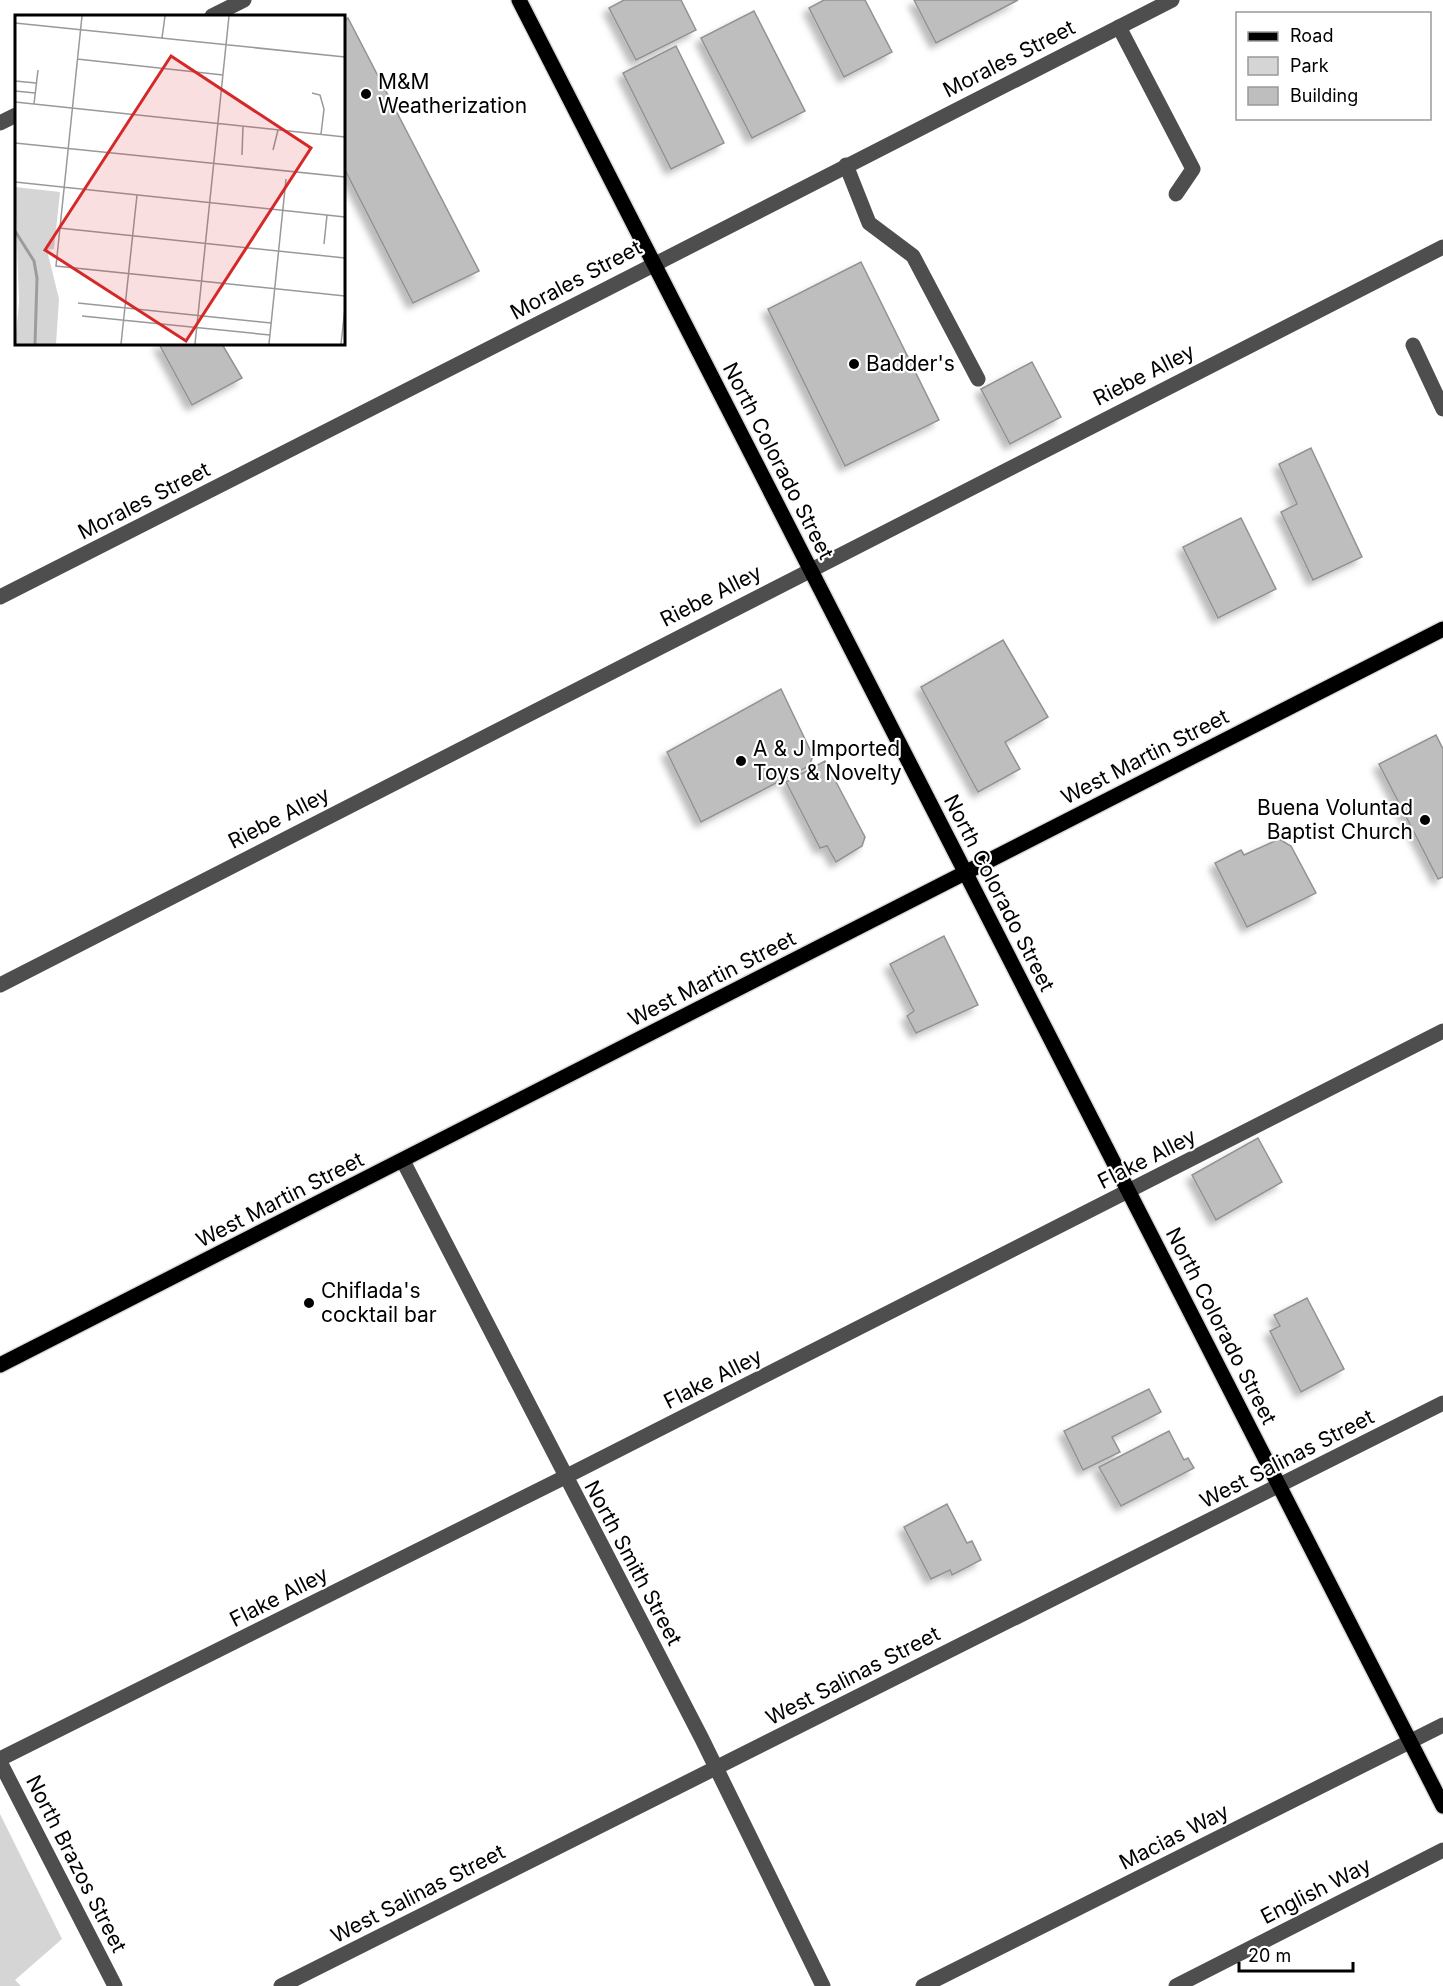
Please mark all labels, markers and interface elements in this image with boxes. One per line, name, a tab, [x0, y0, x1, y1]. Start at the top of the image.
legend	[1236, 12, 1431, 120]
street label: Morales Street	[939, 14, 1079, 103]
inset map	[15, 15, 345, 345]
text: Road	[1290, 25, 1333, 46]
text: Park	[1290, 55, 1329, 76]
place label: M&M Weatherization	[378, 69, 527, 118]
text: Building	[1290, 85, 1358, 106]
marker: M&M Weatherization	[359, 87, 373, 101]
street label: Morales Street	[506, 234, 646, 325]
street label: Riebe Alley	[1089, 338, 1199, 411]
place label: Badder's	[866, 351, 955, 376]
marker: Badder's	[847, 357, 861, 371]
street label: North Colorado Street	[718, 358, 839, 564]
street label: Morales Street	[74, 456, 214, 545]
street label: Riebe Alley	[656, 559, 766, 632]
street label: West Martin Street	[1057, 704, 1233, 810]
place label: A & J Imported Toys & Novelty	[753, 736, 902, 785]
marker: A & J Imported Toys & Novelty	[734, 754, 748, 768]
street label: Riebe Alley	[224, 781, 334, 854]
street label: North Colorado Street	[939, 790, 1060, 996]
place label: Buena Voluntad Baptist Church	[1257, 795, 1413, 844]
marker: Buena Voluntad Baptist Church	[1418, 813, 1432, 827]
street label: West Martin Street	[624, 926, 800, 1032]
street label: Flake Alley	[1094, 1123, 1200, 1194]
street label: West Martin Street	[192, 1147, 368, 1253]
street label: North Colorado Street	[1161, 1223, 1282, 1429]
place label: Chiflada's cocktail bar	[321, 1278, 437, 1327]
marker: Chiflada's cocktail bar	[302, 1296, 316, 1310]
street label: Flake Alley	[660, 1343, 766, 1414]
street label: West Salinas Street	[1196, 1404, 1378, 1513]
street label: North Smith Street	[579, 1476, 688, 1650]
street label: Flake Alley	[226, 1561, 332, 1632]
street label: West Salinas Street	[762, 1621, 944, 1730]
street label: North Brazos Street	[21, 1771, 132, 1957]
street label: Macias Way	[1115, 1798, 1233, 1875]
street label: West Salinas Street	[327, 1839, 509, 1948]
street label: English Way	[1256, 1852, 1375, 1929]
scale bar	[1239, 1935, 1353, 1973]
text: 20 m	[1248, 1945, 1291, 1966]

